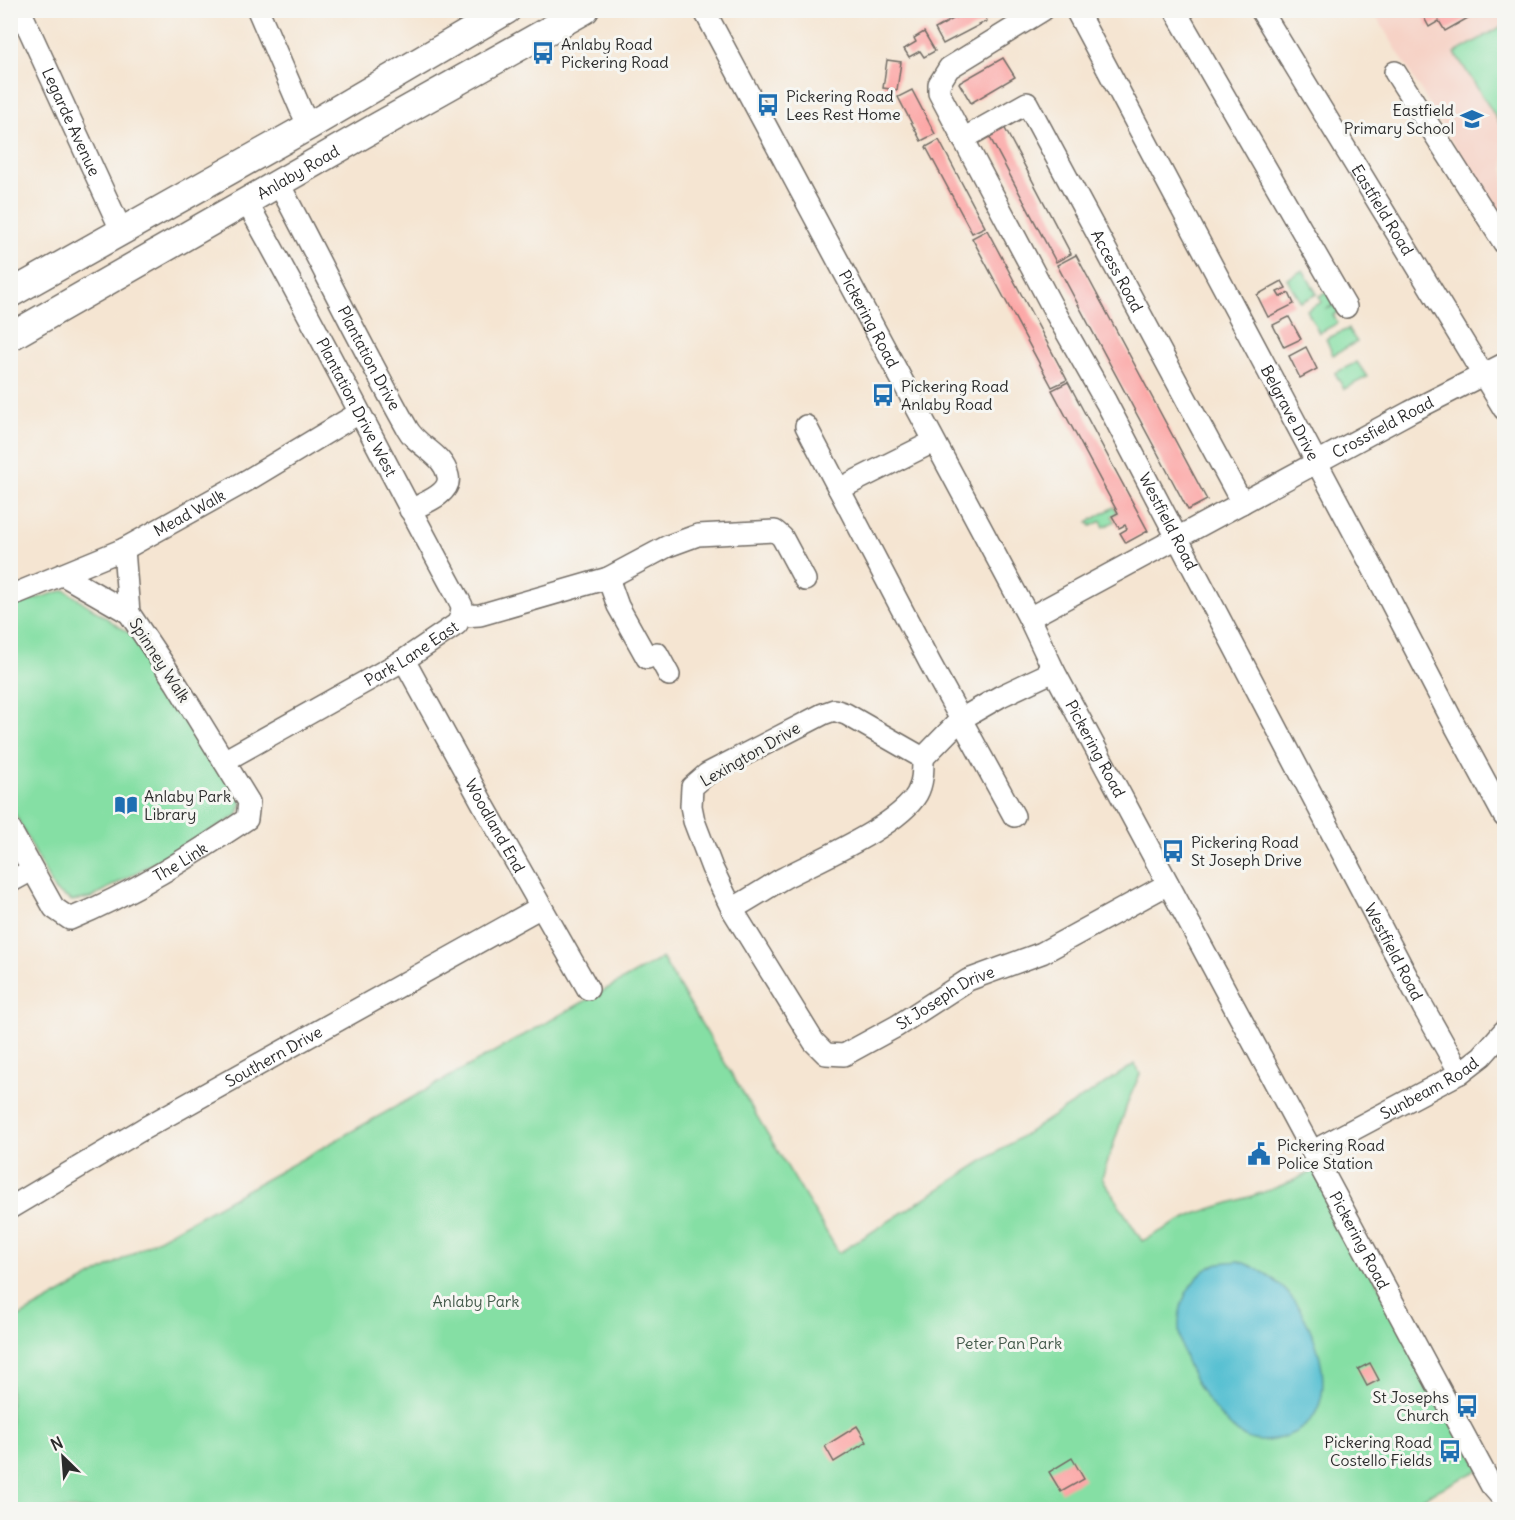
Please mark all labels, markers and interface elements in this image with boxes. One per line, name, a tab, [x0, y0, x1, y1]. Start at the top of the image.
place label: Anlaby Road Pickering Road	[561, 34, 669, 72]
bus stop icon: Anlaby Road Pickering Road	[530, 40, 556, 66]
street label: Legarde Avenue	[38, 65, 105, 179]
place label: Pickering Road Lees Rest Home	[786, 86, 901, 124]
bus stop icon: Pickering Road Lees Rest Home	[755, 92, 781, 118]
place label: Eastfield Primary School	[1344, 100, 1454, 138]
school or university icon: Eastfield Primary School	[1459, 106, 1485, 132]
street label: Anlaby Road	[253, 140, 343, 203]
street label: Eastfield Road	[1347, 161, 1418, 259]
street label: Access Road	[1087, 226, 1148, 316]
street label: Pickering Road	[835, 266, 903, 371]
street label: Plantation Drive	[334, 302, 405, 414]
street label: Plantation Drive West	[312, 334, 402, 480]
street label: Belgrave Drive	[1257, 361, 1324, 464]
place label: Pickering Road Anlaby Road	[901, 376, 1009, 414]
bus stop icon: Pickering Road Anlaby Road	[870, 382, 896, 408]
street label: Crossfield Road	[1329, 392, 1437, 462]
street label: Westfield Road	[1135, 469, 1202, 573]
street label: Mead Walk	[150, 485, 229, 541]
street label: Spinney Walk	[125, 614, 195, 706]
street label: Park Lane East	[361, 616, 462, 690]
street label: Pickering Road	[1061, 696, 1130, 801]
street label: Lexington Drive	[697, 717, 803, 791]
street label: Woodland End	[461, 775, 530, 876]
place label: Anlaby Park Library	[144, 786, 231, 824]
library icon: Anlaby Park Library	[113, 792, 139, 818]
place label: Pickering Road St Joseph Drive	[1191, 832, 1302, 870]
street label: The Link	[149, 838, 211, 886]
bus stop icon: Pickering Road St Joseph Drive	[1160, 838, 1186, 864]
street label: Westfield Road	[1360, 899, 1428, 1004]
street label: St Joseph Drive	[892, 961, 997, 1034]
street label: Southern Drive	[221, 1021, 325, 1091]
street label: Sunbeam Road	[1377, 1053, 1482, 1124]
place label: Pickering Road Police Station	[1277, 1135, 1385, 1173]
public building icon: Pickering Road Police Station	[1246, 1141, 1272, 1167]
street label: Pickering Road	[1325, 1188, 1394, 1292]
park label: Anlaby Park	[432, 1291, 520, 1311]
park label: Peter Pan Park	[956, 1333, 1062, 1353]
place label: St Josephs Church	[1373, 1387, 1449, 1425]
bus stop icon: St Josephs Church	[1454, 1393, 1480, 1419]
north arrow	[33, 1427, 93, 1487]
text: N	[47, 1432, 66, 1455]
place label: Pickering Road Costello Fields	[1324, 1432, 1432, 1470]
bus stop icon: Pickering Road Costello Fields	[1437, 1438, 1463, 1464]

